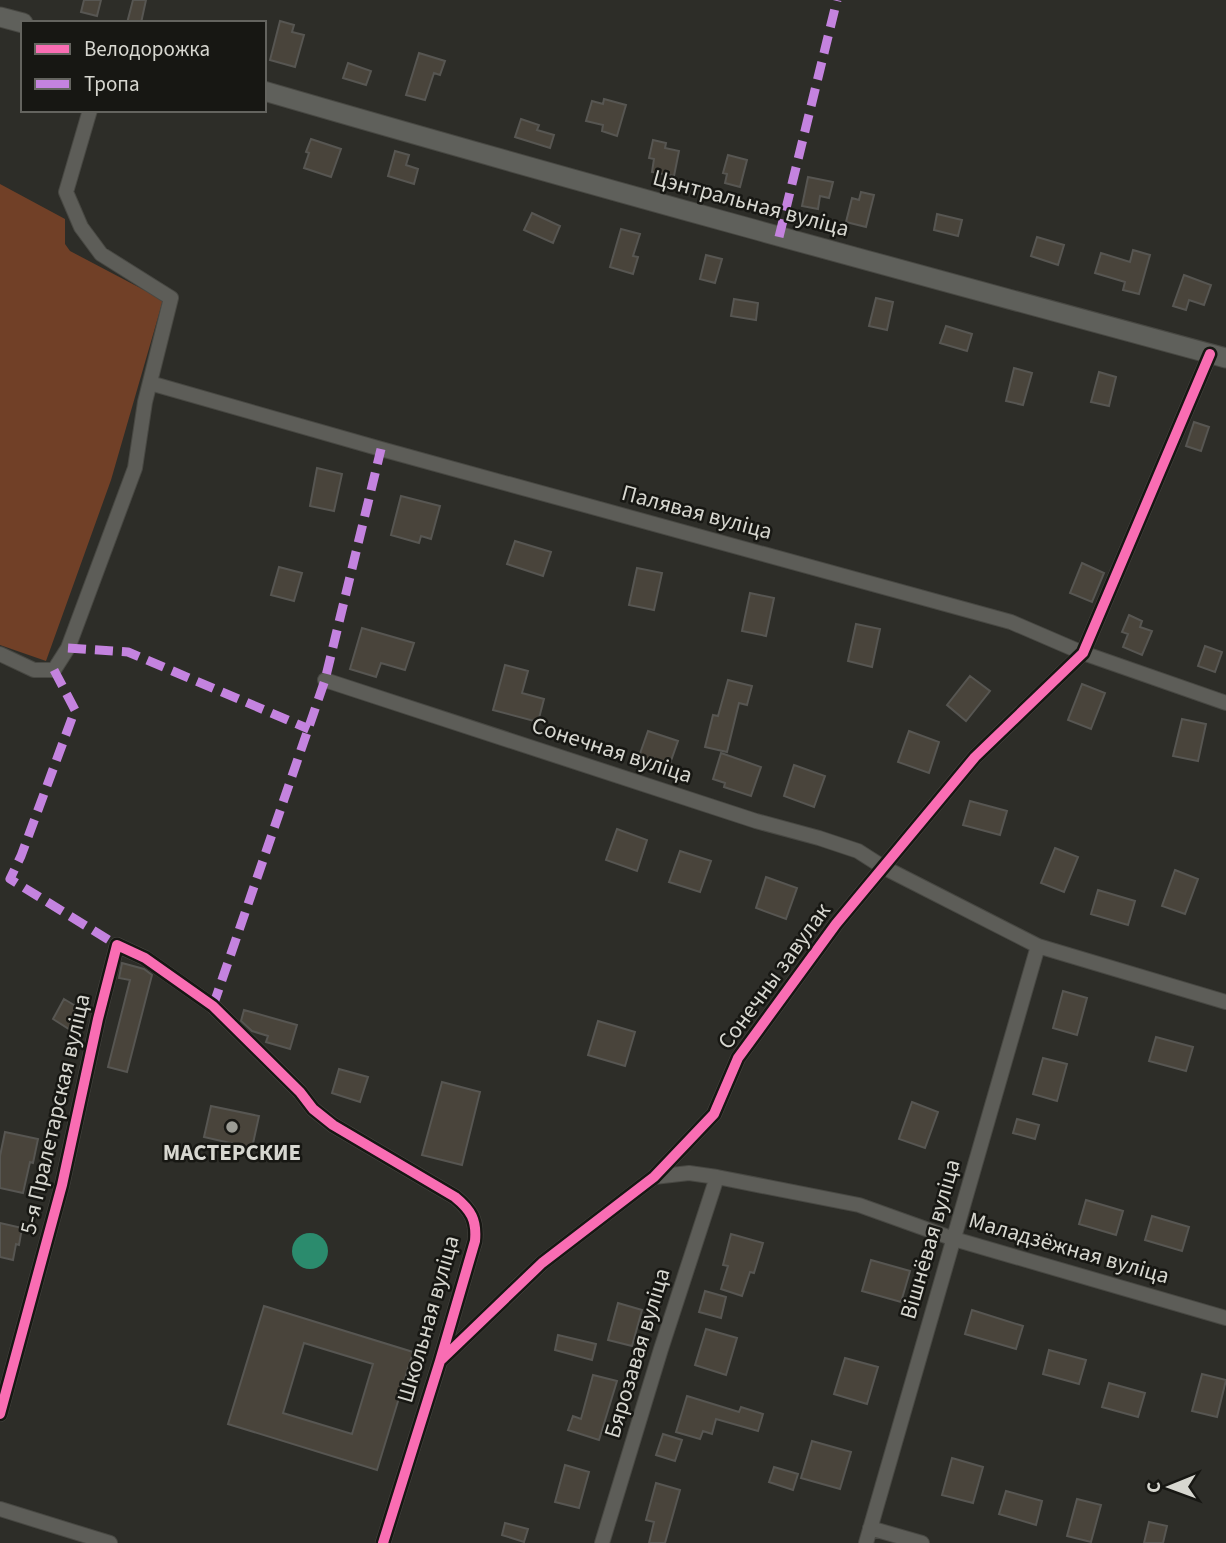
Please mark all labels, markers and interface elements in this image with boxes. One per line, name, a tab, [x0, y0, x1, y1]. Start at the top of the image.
legend	[21, 21, 266, 112]
text: Велодорожка	[84, 34, 210, 64]
text: Тропа	[84, 69, 140, 99]
street label: Цэнтральная вуліца	[649, 161, 853, 245]
street label: Палявая вуліца	[618, 476, 776, 548]
street label: Сонечная вуліца	[527, 708, 697, 792]
street label: Сонечны завулак	[709, 895, 839, 1056]
street label: 5-я Пралетарская вуліца	[11, 991, 99, 1237]
marker: МАСТЕРСКИЕ	[224, 1119, 240, 1135]
place label: МАСТЕРСКИЕ	[163, 1136, 301, 1169]
street label: Вішнёвая вуліца	[891, 1155, 969, 1323]
street label: Маладзёжная вуліца	[965, 1204, 1173, 1292]
street label: Школьная вуліца	[388, 1231, 468, 1407]
street label: Бярозавая вуліца	[595, 1264, 679, 1442]
north arrow	[1135, 1452, 1205, 1522]
text: С	[1141, 1482, 1168, 1493]

